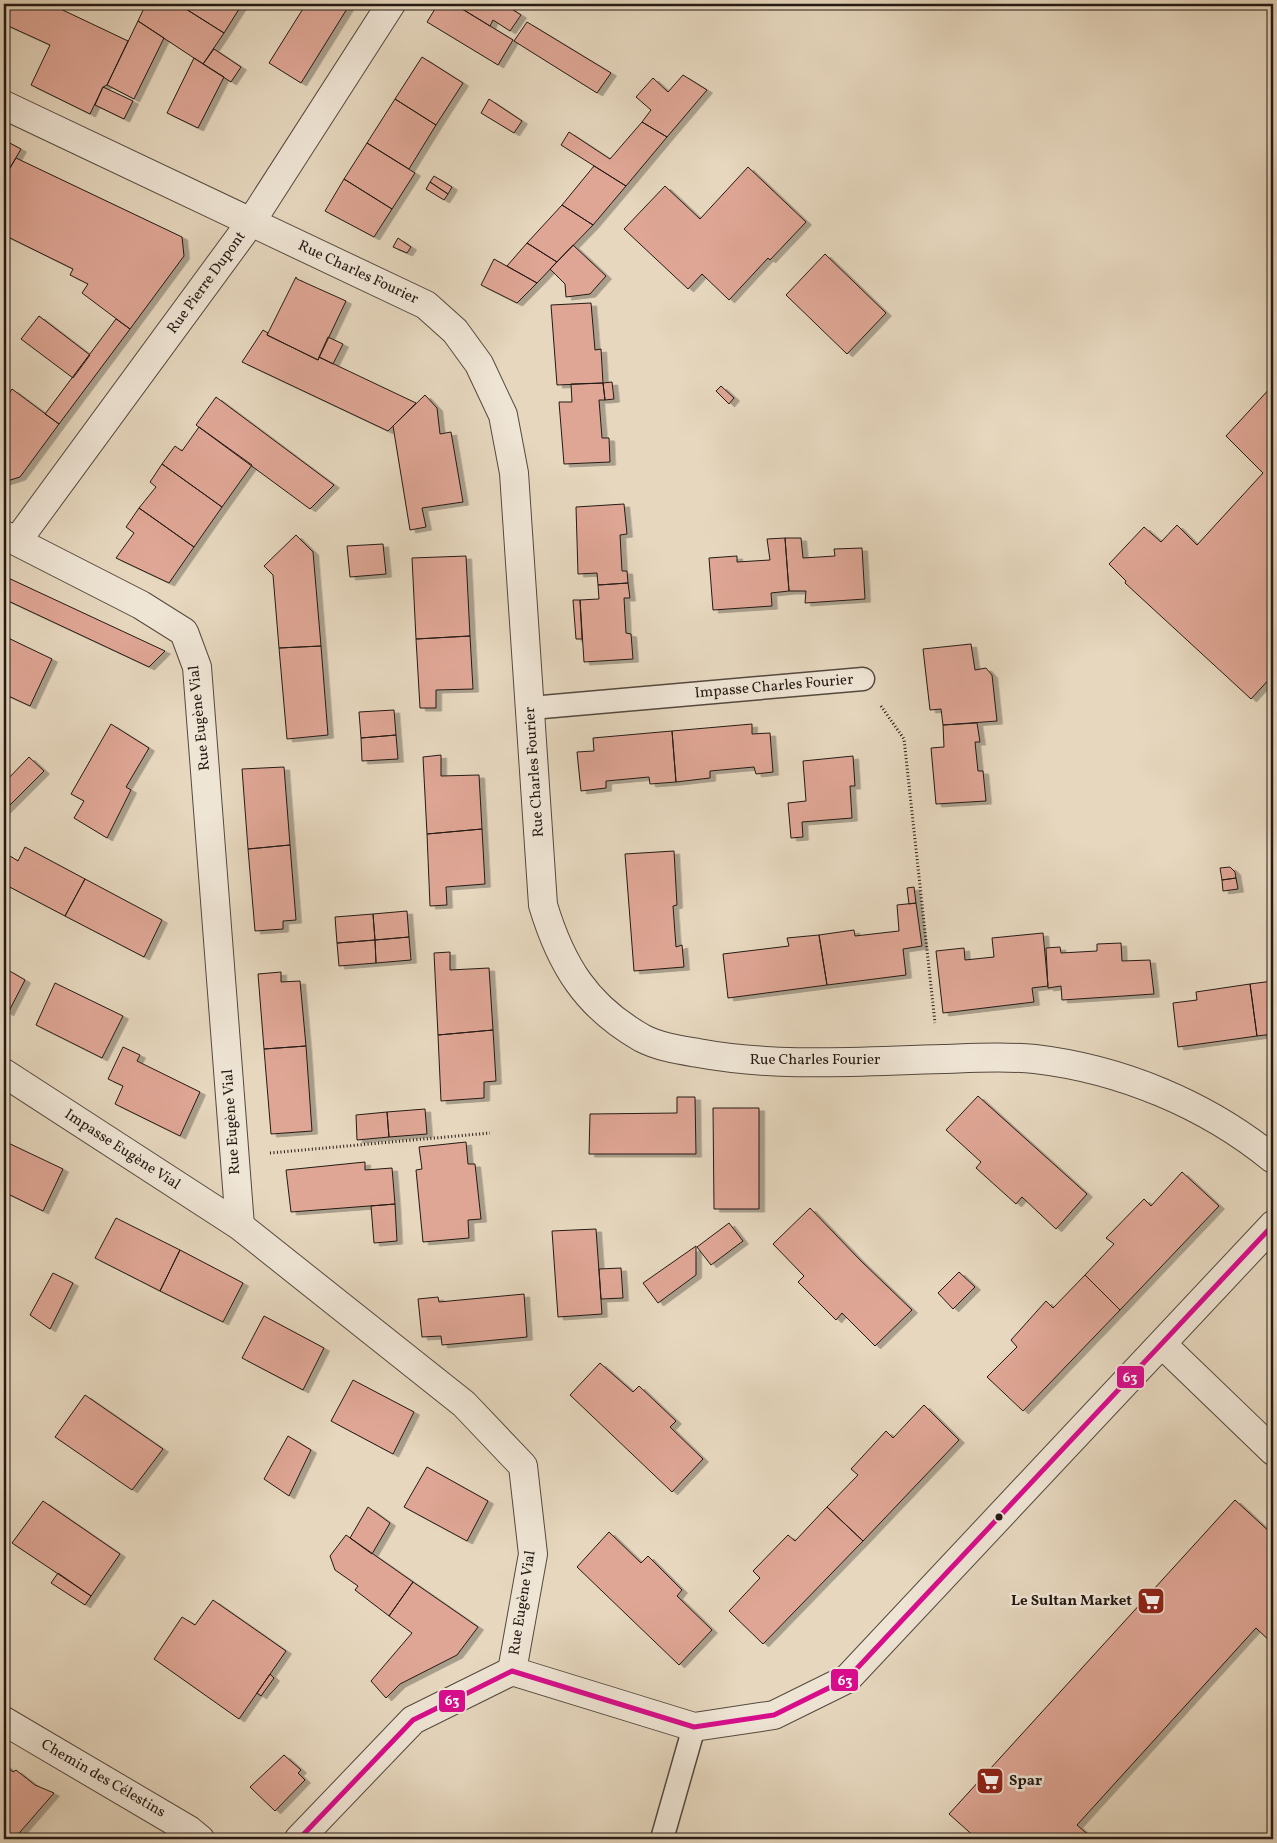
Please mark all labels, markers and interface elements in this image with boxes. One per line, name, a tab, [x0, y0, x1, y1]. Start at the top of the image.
street label: Rue Pierre Dupont	[163, 227, 251, 339]
street label: Rue Charles Fourier	[294, 236, 422, 310]
street label: Rue Eugène Vial	[184, 664, 216, 772]
street label: Impasse Charles Fourier	[694, 670, 854, 704]
street label: Rue Charles Fourier	[520, 706, 550, 838]
street label: Rue Charles Fourier	[750, 1050, 880, 1071]
street label: Rue Eugène Vial	[218, 1069, 246, 1175]
street label: Impasse Eugène Vial	[60, 1105, 184, 1195]
line badge: 63	[1116, 1365, 1145, 1389]
text: 63	[1123, 1369, 1137, 1388]
unlabelled marker	[994, 1512, 1004, 1522]
street label: Rue Eugène Vial	[504, 1549, 542, 1657]
supermarket icon: Le Sultan Market	[1136, 1586, 1166, 1616]
place label: Le Sultan Market	[1011, 1591, 1132, 1612]
line badge: 63	[830, 1668, 859, 1692]
text: 63	[838, 1672, 852, 1691]
line badge: 63	[438, 1689, 466, 1713]
text: 63	[445, 1692, 459, 1711]
street label: Chemin des Célestins	[37, 1735, 169, 1823]
supermarket icon: Spar	[975, 1766, 1005, 1796]
place label: Spar	[1009, 1771, 1042, 1792]

